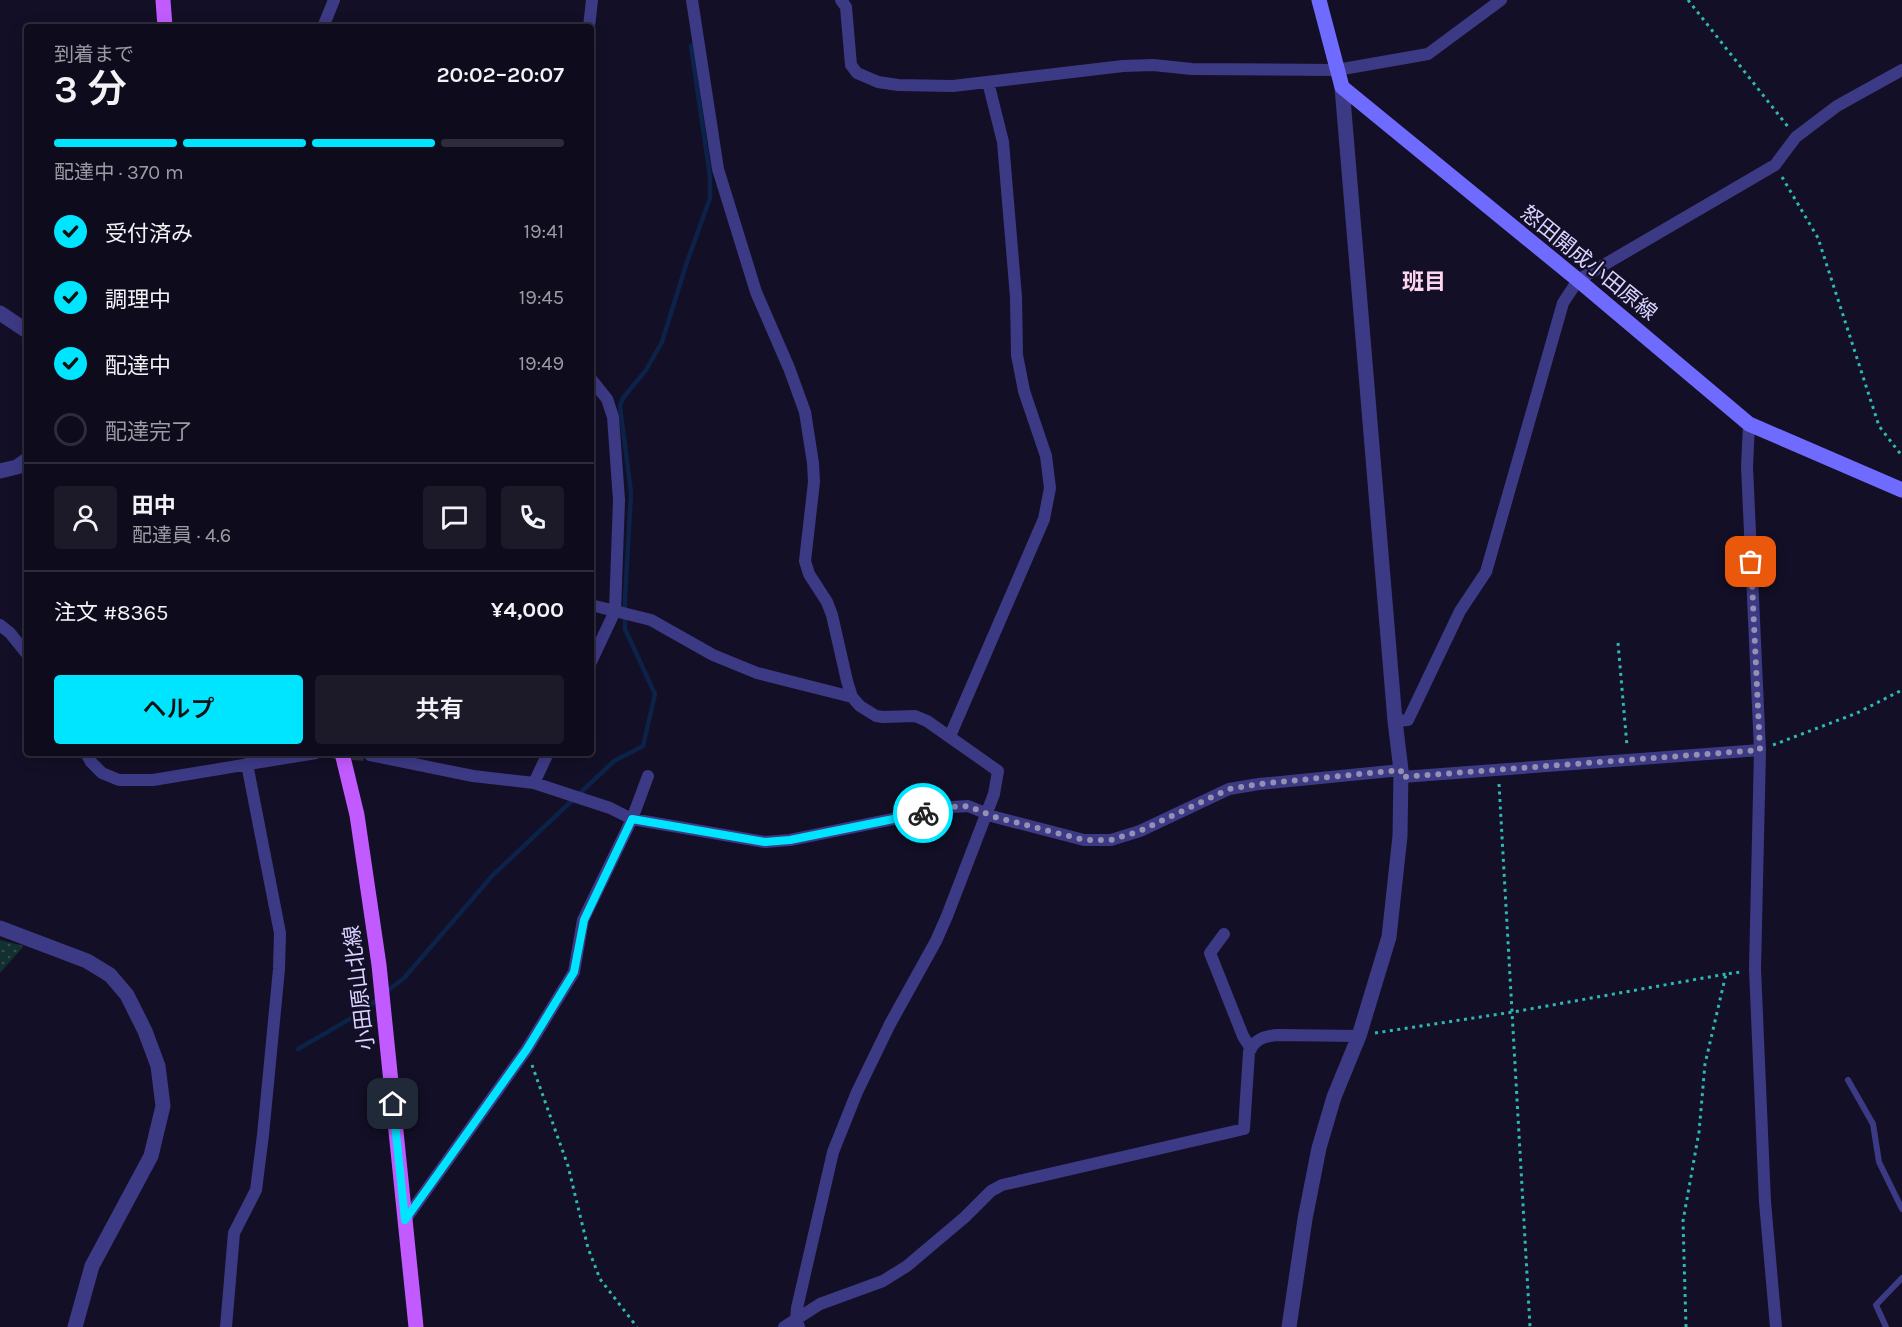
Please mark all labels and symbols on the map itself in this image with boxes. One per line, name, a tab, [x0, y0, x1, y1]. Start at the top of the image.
street label: 怒田開成小田原線	[1516, 201, 1662, 325]
district label: 班目	[1402, 269, 1446, 295]
pin	[1725, 536, 1776, 587]
courier	[893, 783, 953, 843]
street label: 小田原山北線	[339, 924, 379, 1052]
pin	[367, 1078, 418, 1129]

